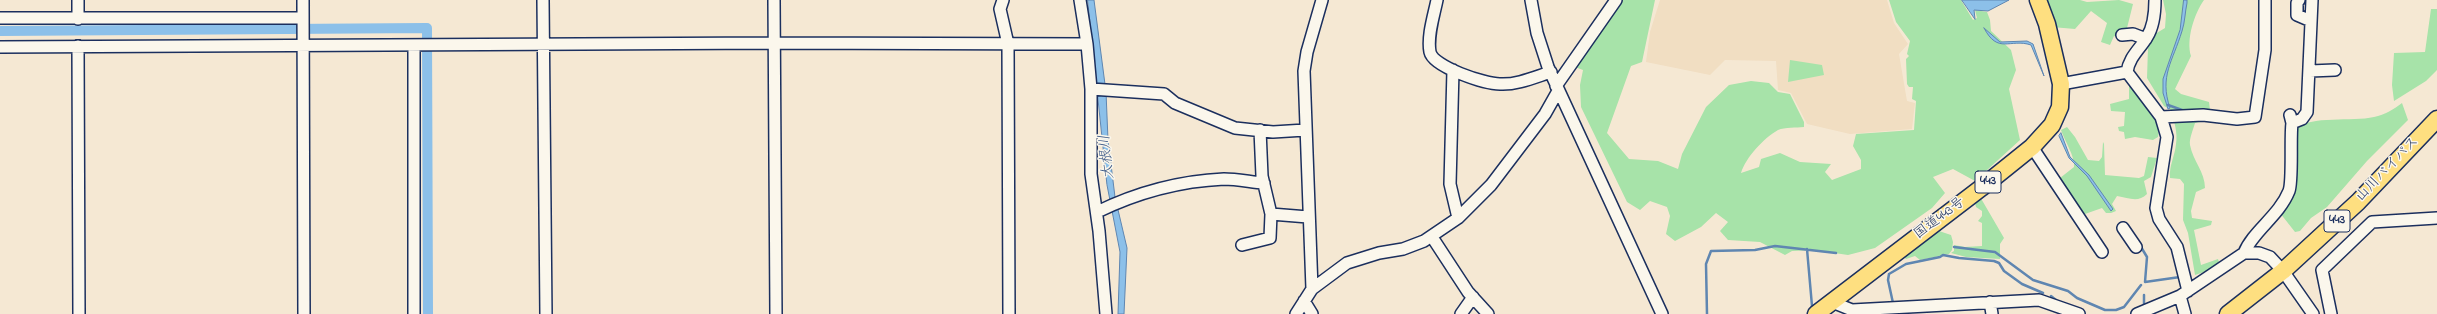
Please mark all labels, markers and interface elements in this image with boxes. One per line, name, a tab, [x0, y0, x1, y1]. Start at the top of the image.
water label: 大根川	[1097, 134, 1119, 180]
street label: 山川バイパス	[2353, 134, 2423, 206]
road number: 443	[1975, 171, 2001, 193]
street label: 国道443号	[1911, 194, 1969, 244]
road number: 443	[2324, 210, 2350, 232]

